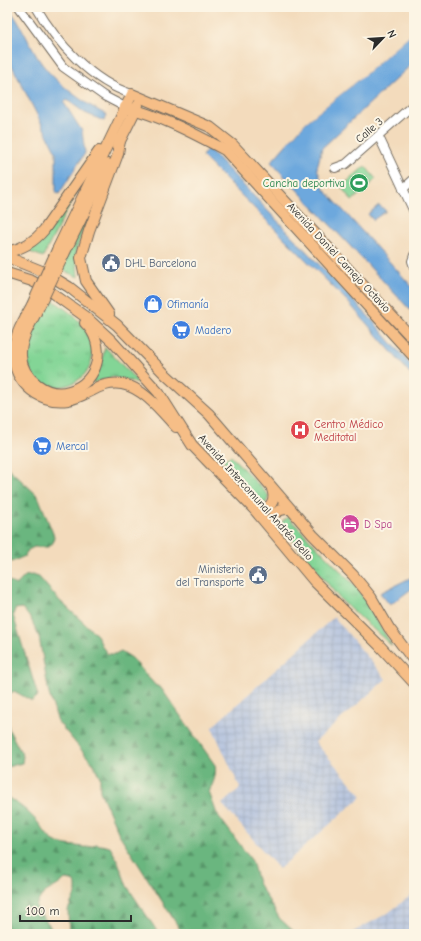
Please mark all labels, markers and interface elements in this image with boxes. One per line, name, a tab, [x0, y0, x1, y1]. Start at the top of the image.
north arrow	[363, 18, 403, 58]
text: N	[384, 28, 399, 40]
street label: Calle 3	[353, 115, 386, 146]
sports icon: Cancha deportiva	[348, 172, 370, 194]
place label: Cancha deportiva	[263, 177, 345, 190]
street label: Avenida Daniel Camejo Octavio	[284, 200, 393, 315]
public building icon: DHL Barcelona	[100, 252, 122, 274]
place label: DHL Barcelona	[125, 257, 196, 270]
shop icon: Ofimanía	[142, 293, 164, 315]
place label: Ofimanía	[167, 298, 209, 311]
supermarket icon: Madero	[170, 319, 192, 341]
place label: Madero	[195, 324, 231, 337]
place label: Centro Médico Meditotal	[314, 418, 384, 444]
hospital icon: Centro Médico Meditotal	[289, 419, 311, 441]
street label: Avenida Intercomunal Andrés Bello	[195, 431, 316, 563]
supermarket icon: Mercal	[31, 435, 53, 457]
place label: Mercal	[56, 440, 88, 453]
hotel icon: D Spa	[339, 513, 361, 535]
place label: D Spa	[364, 518, 392, 531]
place label: Ministerio del Transporte	[176, 563, 244, 589]
public building icon: Ministerio del Transporte	[247, 564, 269, 586]
scale bar	[20, 897, 131, 923]
text: 100 m	[26, 904, 59, 918]

